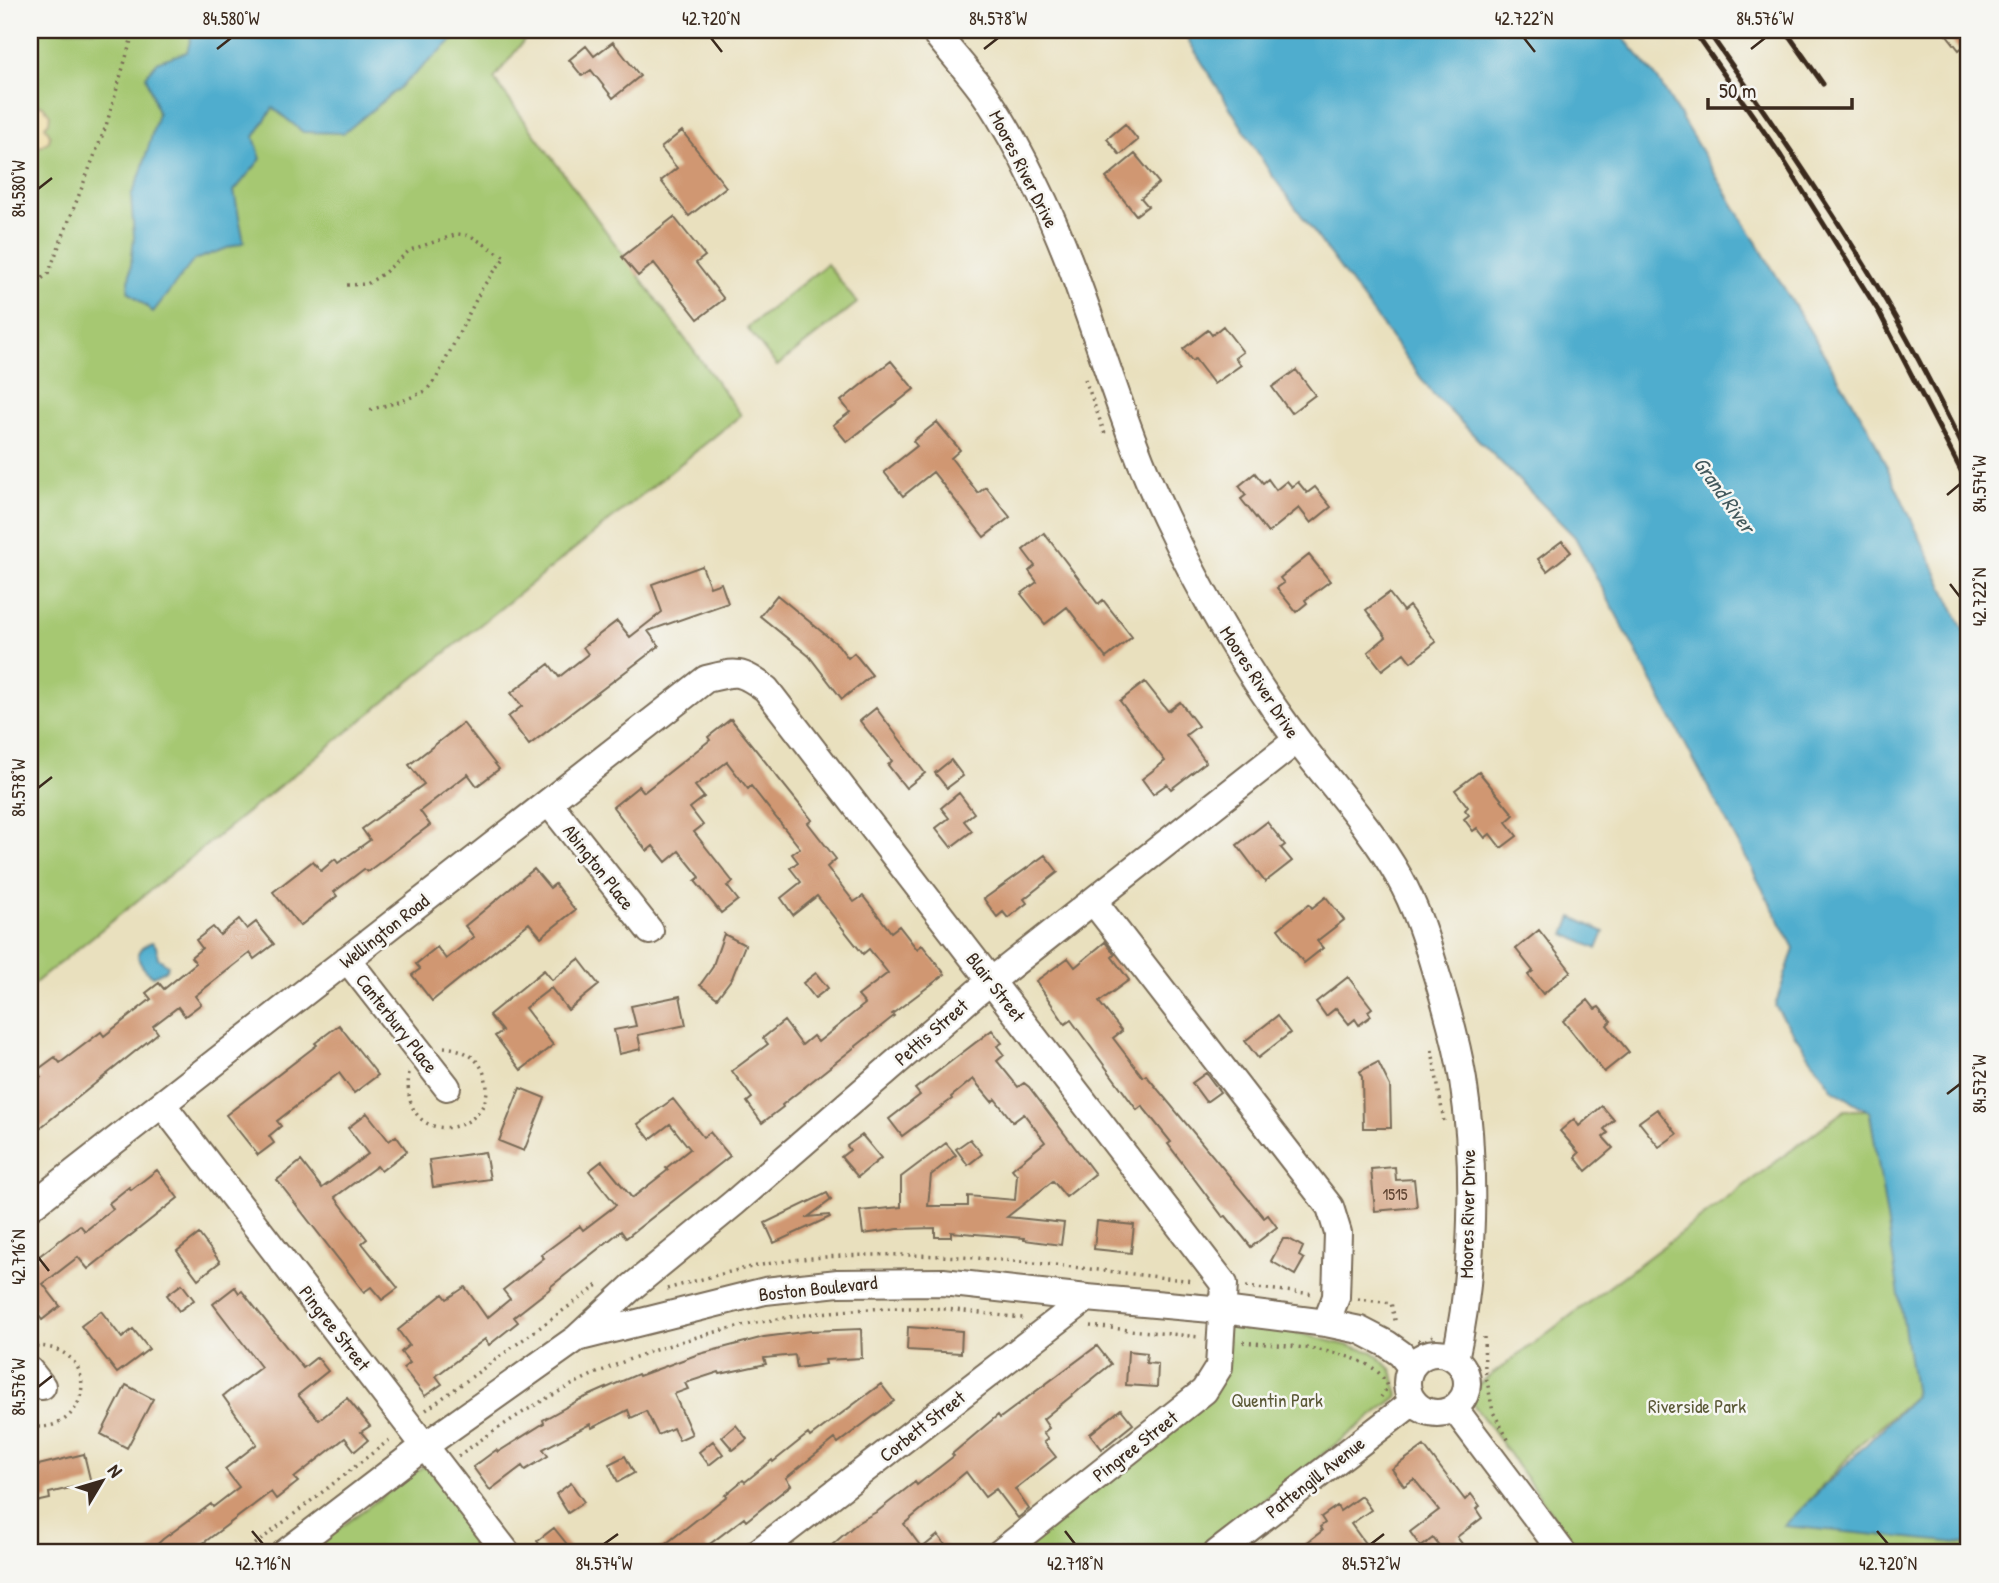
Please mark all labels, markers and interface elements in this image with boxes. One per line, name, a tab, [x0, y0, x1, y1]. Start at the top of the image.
text: 84.580°W	[202, 6, 260, 31]
text: 42.720°N	[682, 6, 740, 31]
text: 84.578°W	[969, 6, 1027, 31]
text: 42.722°N	[1495, 6, 1553, 31]
text: 84.576°W	[1736, 6, 1794, 31]
scale bar	[1708, 66, 1852, 110]
text: 50 m	[1719, 76, 1756, 105]
street label: Moores River Drive	[983, 106, 1065, 233]
text: 84.580°W	[6, 160, 31, 218]
water label: Grand River	[1687, 451, 1764, 541]
text: 84.574°W	[1967, 456, 1992, 512]
text: 42.722°N	[1967, 568, 1992, 626]
street label: Moores River Drive	[1214, 621, 1306, 743]
text: 84.578°W	[6, 759, 31, 817]
street label: Abington Place	[557, 819, 641, 916]
street label: Wellington Road	[334, 887, 435, 974]
street label: Blair Street	[960, 947, 1032, 1028]
street label: Canterbury Place	[350, 968, 444, 1078]
street label: Pettis Street	[889, 992, 974, 1071]
text: 84.572°W	[1967, 1055, 1992, 1113]
street label: Moores River Drive	[1453, 1149, 1481, 1279]
house number: 1515	[1382, 1183, 1408, 1205]
text: 42.716°N	[6, 1229, 31, 1285]
street label: Boston Boulevard	[757, 1269, 879, 1307]
street label: Pingree Street	[294, 1280, 377, 1376]
text: 84.576°W	[6, 1358, 31, 1416]
street label: Corbett Street	[874, 1384, 971, 1468]
park label: Quentin Park	[1231, 1387, 1323, 1413]
park label: Riverside Park	[1648, 1393, 1746, 1419]
street label: Pingree Street	[1087, 1404, 1183, 1487]
street label: Pattengill Avenue	[1260, 1430, 1370, 1524]
north arrow	[66, 1446, 136, 1516]
text: N	[102, 1459, 129, 1483]
text: 42.716°N	[235, 1551, 291, 1576]
text: 84.574°W	[576, 1551, 632, 1576]
text: 42.718°N	[1047, 1551, 1103, 1576]
text: 84.572°W	[1342, 1551, 1400, 1576]
text: 42.720°N	[1859, 1551, 1917, 1576]

